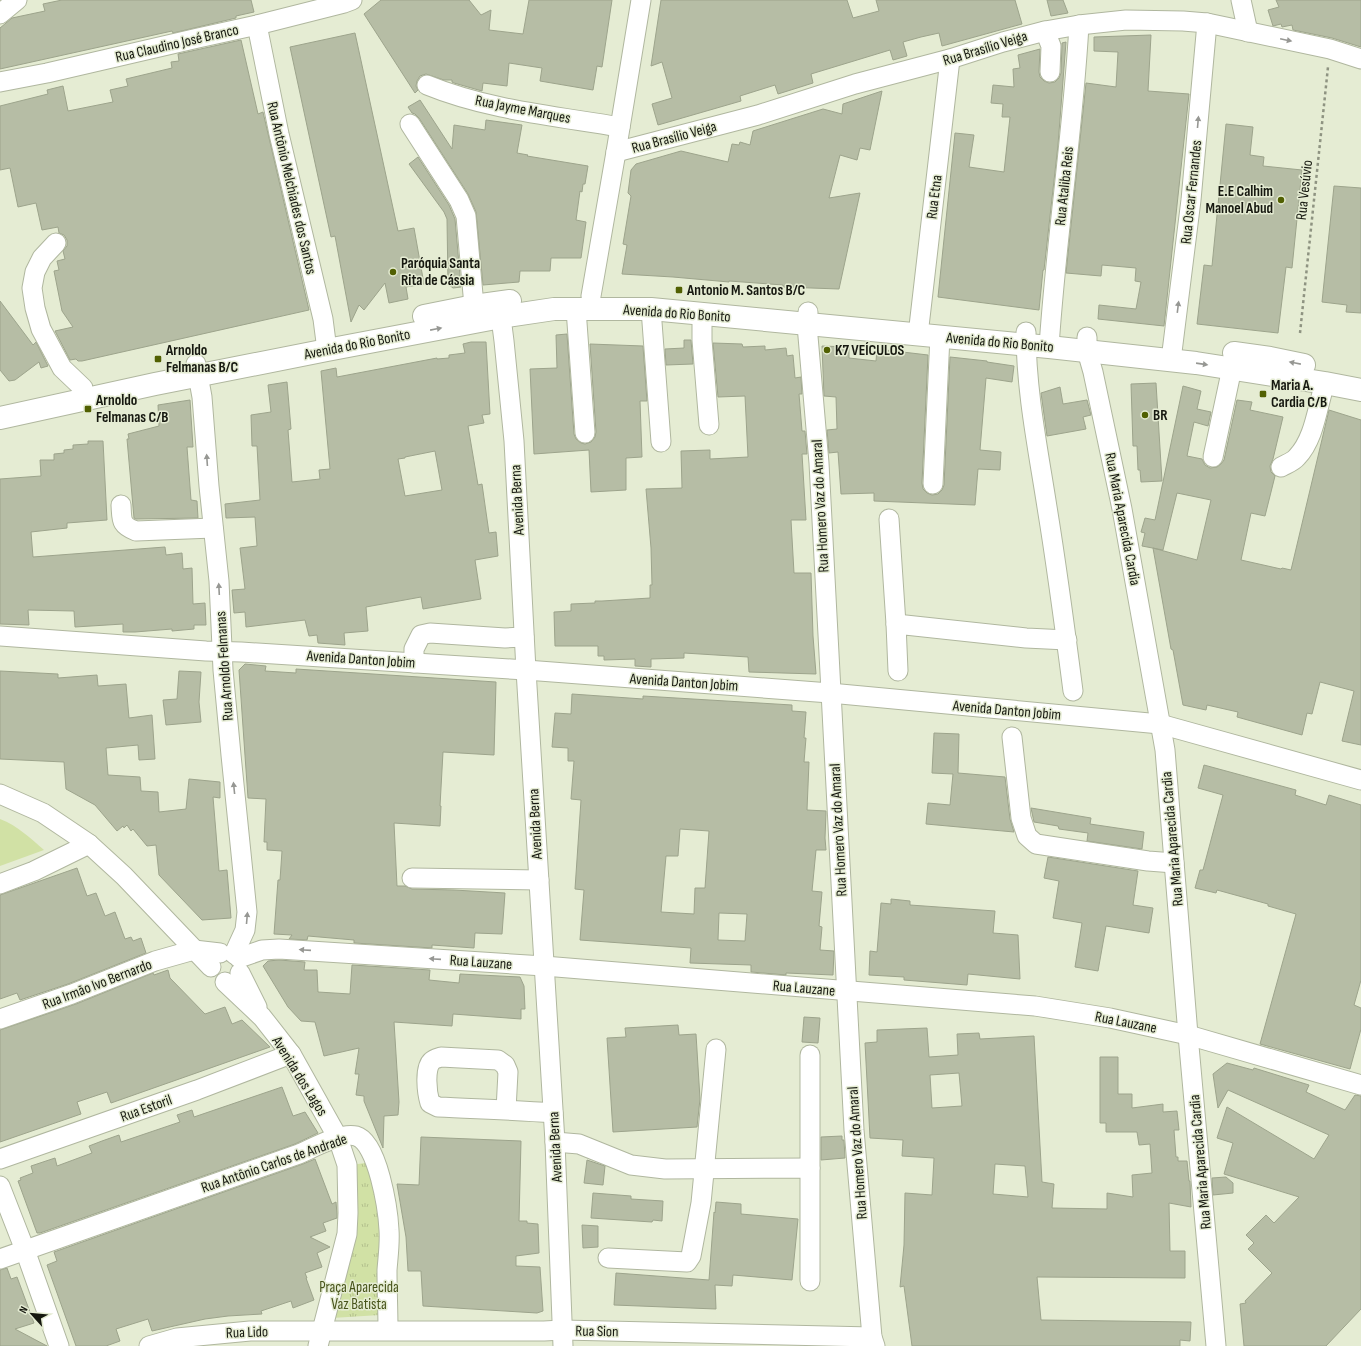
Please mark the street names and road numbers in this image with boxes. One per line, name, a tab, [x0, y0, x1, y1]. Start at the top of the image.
street label: Rua Claudino José Branco	[114, 20, 241, 67]
street label: Rua Brasílio Veiga	[941, 27, 1030, 70]
street label: Rua Jayme Marques	[474, 91, 572, 128]
street label: Rua Antônio Melchiades dos Santos	[262, 100, 321, 276]
street label: Rua Brasílio Veiga	[630, 117, 719, 158]
street label: Rua Oscar Fernandes	[1177, 139, 1206, 245]
street label: Rua Ataliba Reis	[1051, 146, 1078, 226]
street label: Rua Vesúvio	[1292, 159, 1317, 221]
street label: Rua Etna	[922, 174, 947, 220]
street label: Avenida do Rio Bonito	[622, 300, 731, 327]
street label: Avenida do Rio Bonito	[302, 325, 412, 364]
street label: Avenida do Rio Bonito	[945, 328, 1054, 357]
street label: Rua Homero Vaz do Amaral	[808, 439, 833, 573]
street label: Rua Maria Aparecida Cardia	[1100, 451, 1145, 587]
street label: Avenida Berna	[506, 464, 529, 537]
street label: Rua Arnoldo Felmanas	[211, 610, 238, 721]
street label: Avenida Danton Jobim	[305, 646, 416, 673]
street label: Avenida Danton Jobim	[628, 669, 739, 696]
street label: Avenida Danton Jobim	[951, 696, 1062, 725]
street label: Rua Homero Vaz do Amaral	[826, 763, 851, 897]
street label: Rua Maria Aparecida Cardia	[1157, 771, 1188, 907]
street label: Avenida Berna	[524, 788, 547, 861]
street label: Rua Lauzane	[449, 951, 513, 974]
street label: Rua Irmão Ivo Bernardo	[40, 955, 155, 1014]
street label: Rua Lauzane	[772, 976, 836, 1001]
street label: Rua Lauzane	[1093, 1007, 1158, 1038]
street label: Avenida dos Lagos	[267, 1032, 332, 1120]
street label: Rua Homero Vaz do Amaral	[843, 1086, 872, 1220]
street label: Rua Estoril	[118, 1090, 175, 1127]
street label: Rua Maria Aparecida Cardia	[1185, 1094, 1216, 1230]
street label: Avenida Berna	[544, 1111, 567, 1184]
street label: Rua Antônio Carlos de Andrade	[199, 1130, 350, 1197]
street label: Rua Lido	[226, 1322, 268, 1343]
street label: Rua Sion	[575, 1322, 619, 1341]

